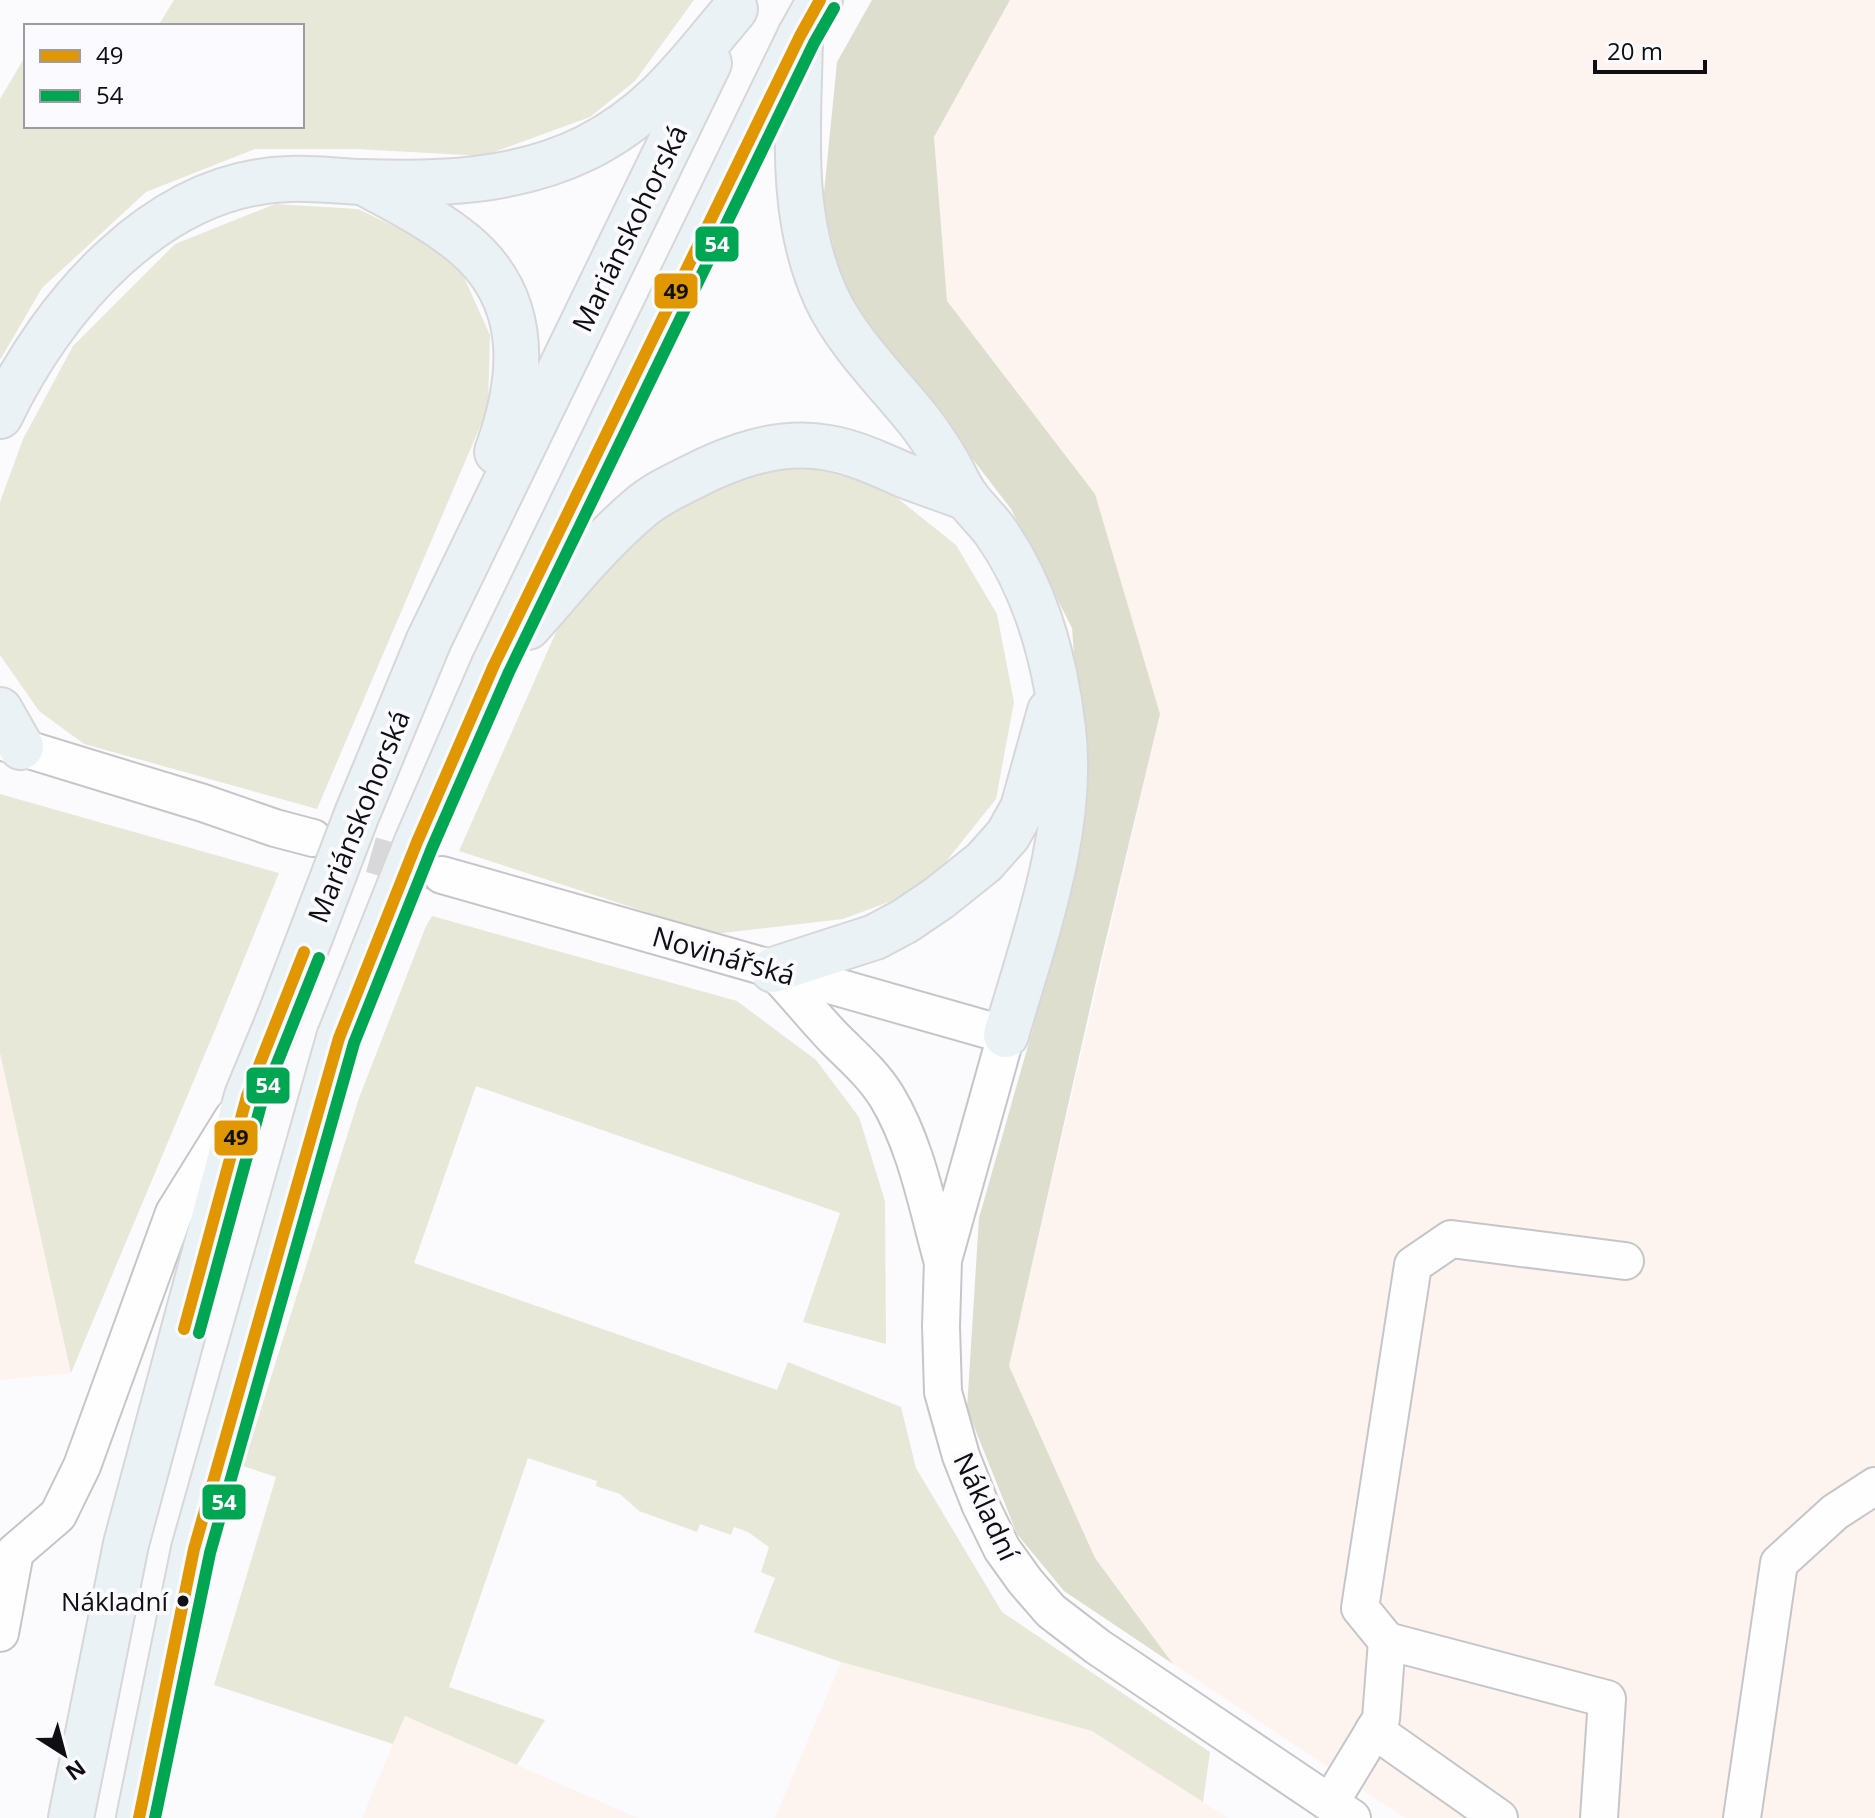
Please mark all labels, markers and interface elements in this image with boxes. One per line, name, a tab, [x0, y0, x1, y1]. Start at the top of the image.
legend	[24, 24, 304, 128]
scale bar	[1595, 24, 1705, 74]
text: 20 m	[1607, 34, 1663, 67]
text: 49	[96, 38, 123, 71]
text: 54	[96, 78, 124, 111]
street label: Mariánskohorská	[562, 118, 696, 338]
line badge: 54	[694, 225, 740, 263]
text: 54	[704, 228, 730, 258]
line badge: 49	[653, 272, 699, 310]
text: 49	[663, 275, 689, 305]
street label: Mariánskohorská	[298, 704, 418, 928]
street label: Novinářská	[648, 917, 800, 993]
line badge: 54	[245, 1066, 291, 1105]
text: 54	[255, 1069, 281, 1099]
line badge: 49	[213, 1119, 259, 1157]
text: 49	[223, 1121, 249, 1151]
street label: Nákladní	[945, 1446, 1029, 1567]
line badge: 54	[201, 1483, 247, 1521]
text: 54	[211, 1486, 237, 1516]
place label: Nákladní	[61, 1583, 168, 1619]
marker: Nákladní	[175, 1593, 191, 1609]
north arrow	[24, 1714, 104, 1794]
text: N	[60, 1754, 92, 1788]

